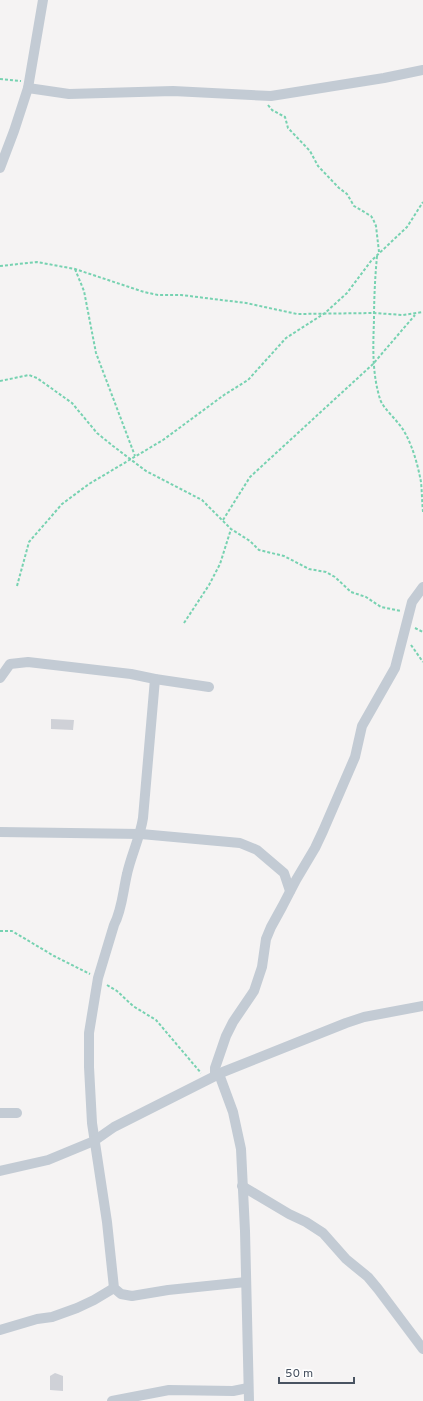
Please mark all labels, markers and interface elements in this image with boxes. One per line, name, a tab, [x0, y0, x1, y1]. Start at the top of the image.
scale bar	[279, 1359, 354, 1385]
text: 50 m	[285, 1366, 313, 1382]

